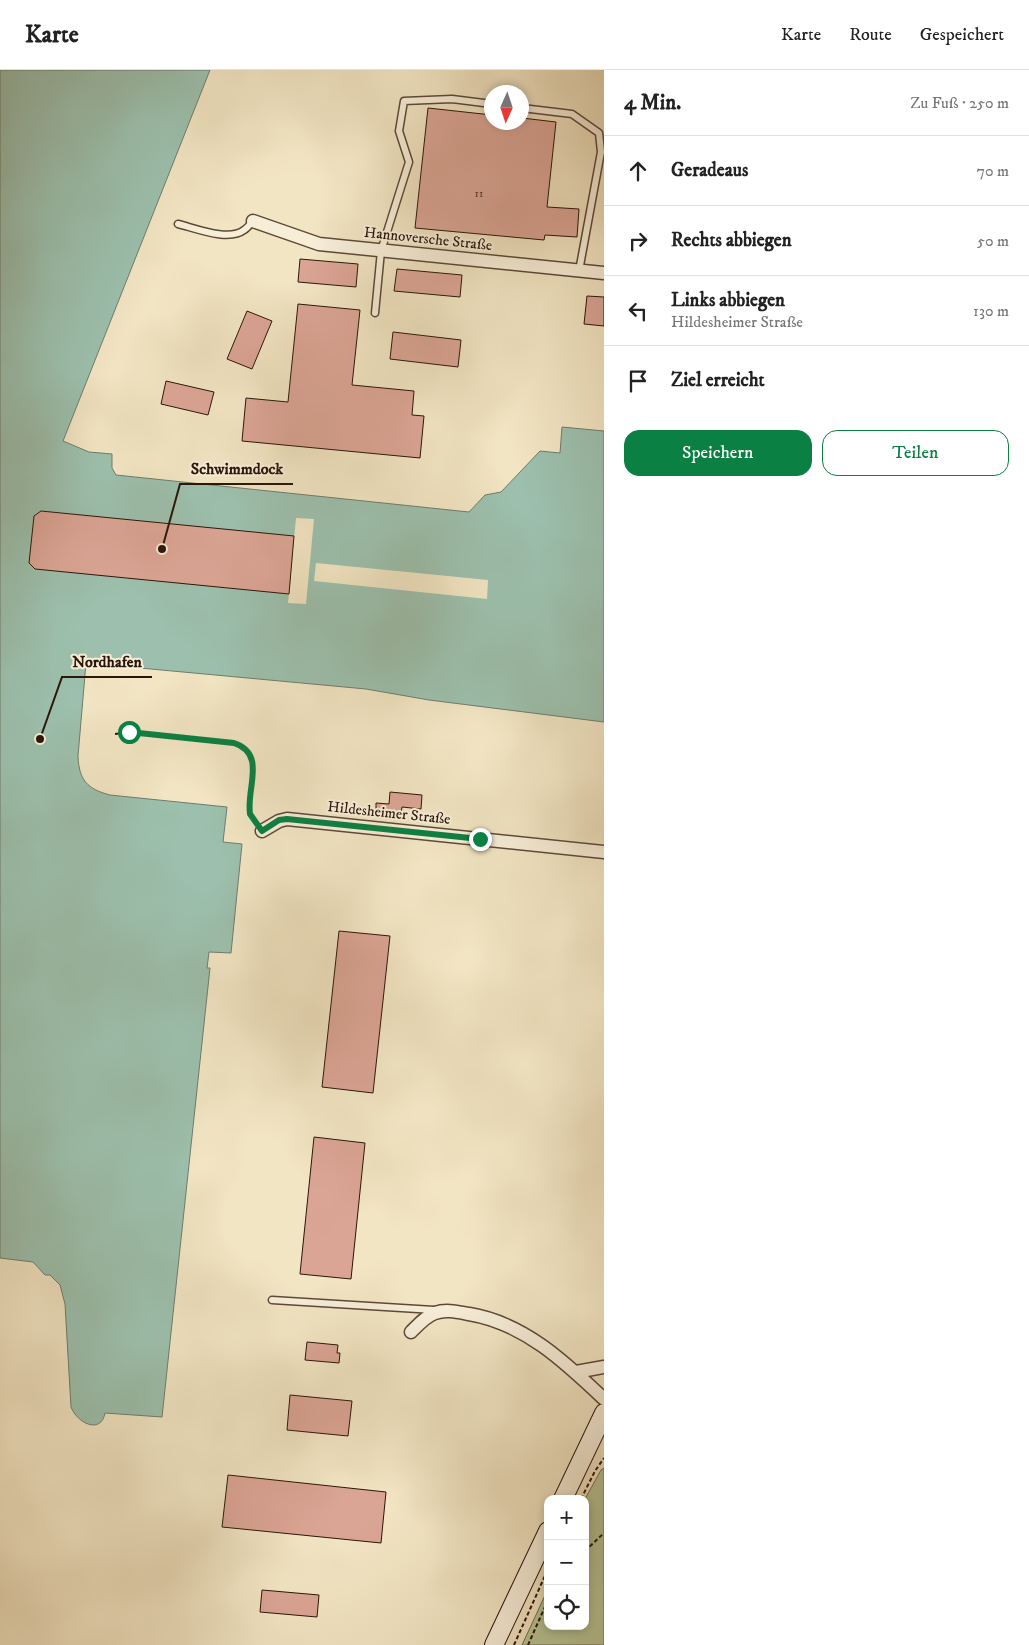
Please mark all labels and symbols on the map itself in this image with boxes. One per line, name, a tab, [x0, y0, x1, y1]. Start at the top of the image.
north arrow	[484, 85, 529, 130]
house number: 11	[475, 186, 483, 201]
street label: Hannoversche Straße	[363, 223, 493, 255]
callout: Schwimmdock	[180, 453, 293, 484]
text: Schwimmdock	[191, 459, 284, 479]
callout: Nordhafen	[62, 646, 152, 677]
text: Nordhafen	[72, 652, 142, 672]
route start	[118, 721, 141, 744]
street label: Hildesheimer Straße	[326, 797, 452, 829]
route end	[469, 828, 492, 851]

